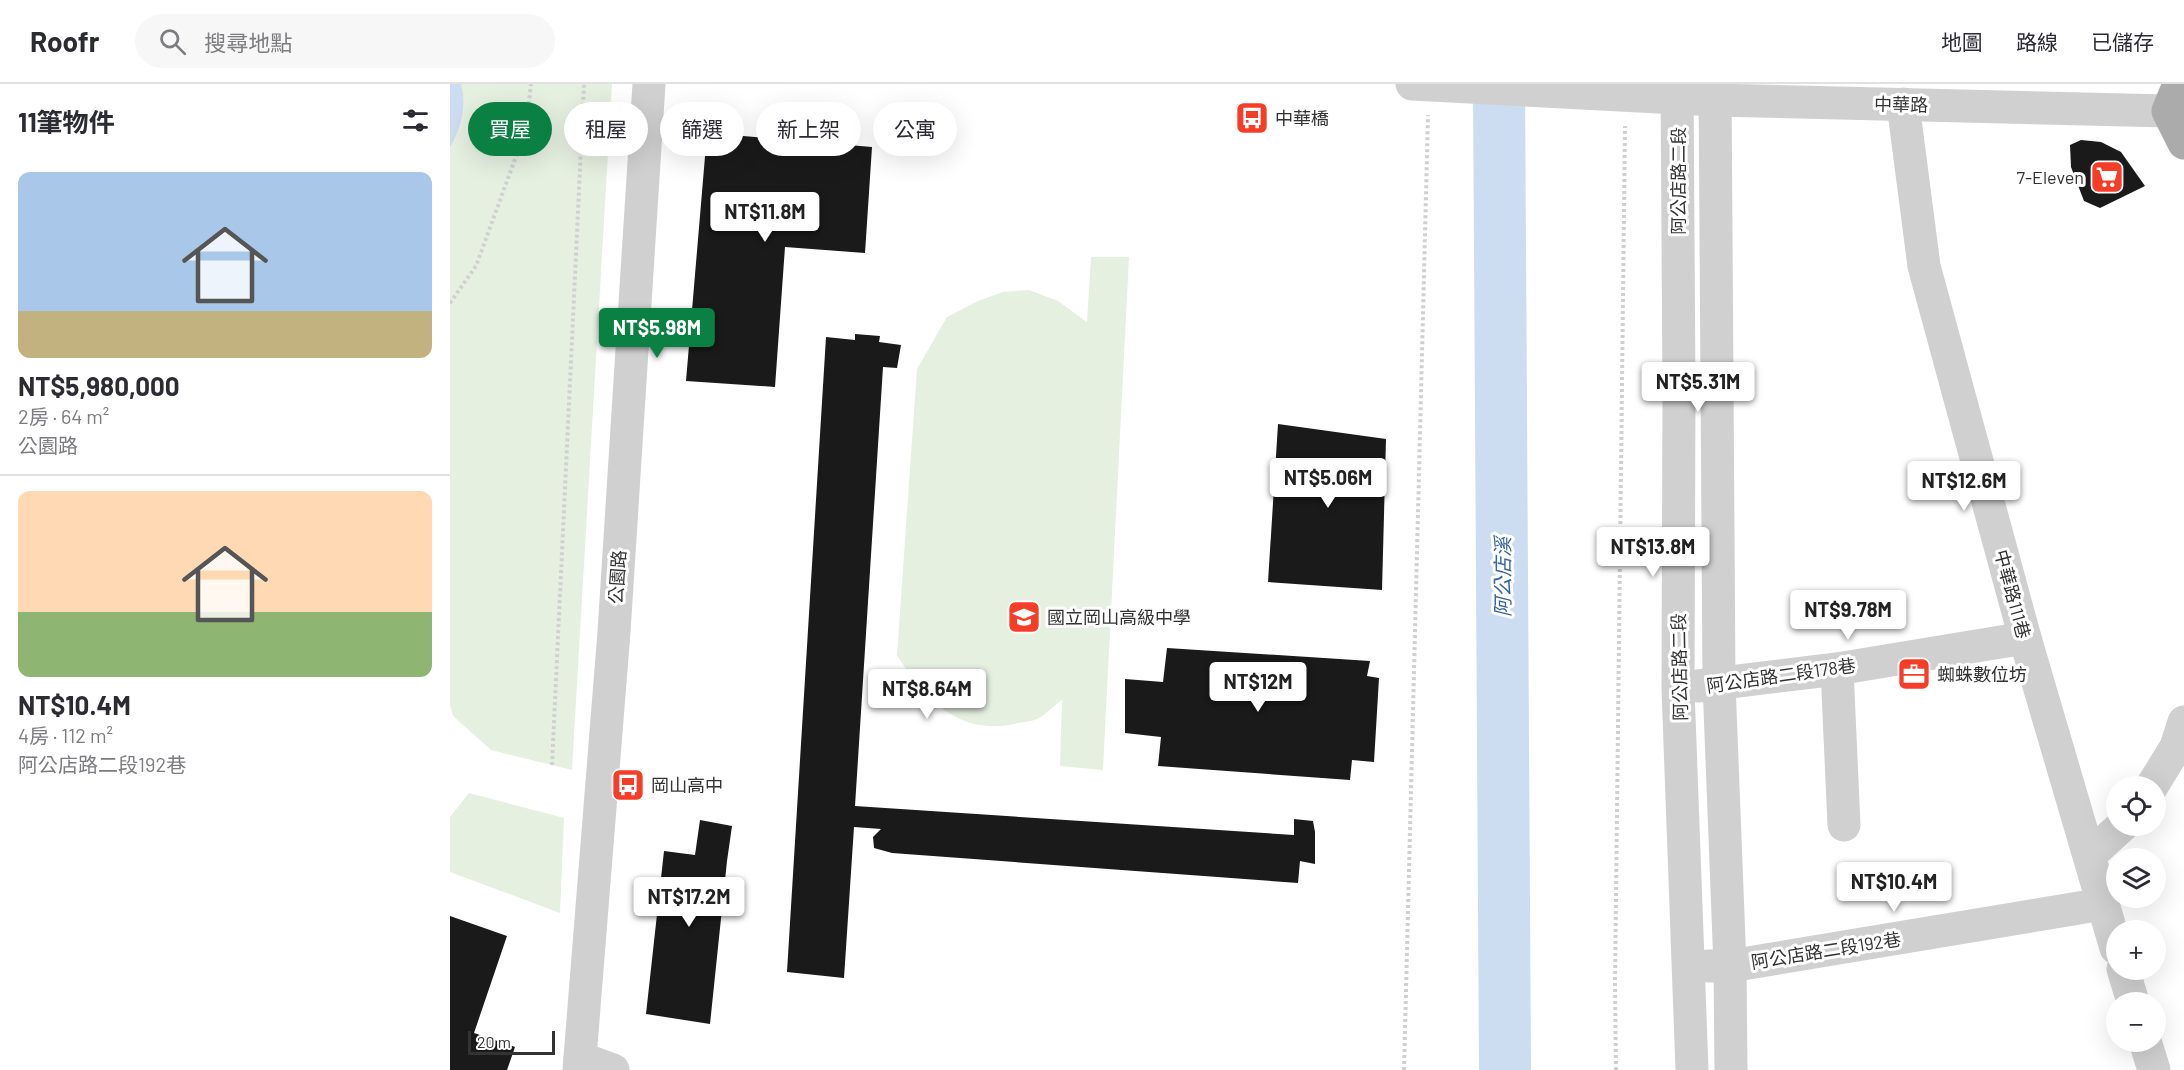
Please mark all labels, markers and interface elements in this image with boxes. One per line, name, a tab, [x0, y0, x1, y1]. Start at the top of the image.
search box	[135, 14, 555, 68]
text: Roofr	[30, 24, 99, 58]
icon: search	[156, 25, 189, 58]
text: 搜尋地點	[204, 29, 292, 55]
text: 地圖	[1941, 29, 1983, 54]
text: 路線	[2016, 29, 2058, 54]
text: 已儲存	[2091, 29, 2154, 54]
street label: 中華路	[1874, 93, 1928, 115]
bus stop icon: 中華橋	[1234, 100, 1270, 136]
chip: 買屋	[468, 102, 552, 156]
chip: 租屋	[564, 102, 648, 156]
chip: 篩選	[660, 102, 744, 156]
chip: 新上架	[756, 102, 861, 156]
chip: 公寓	[873, 102, 957, 156]
icon: filters	[399, 104, 432, 137]
text: 11筆物件	[18, 106, 115, 137]
place label: 中華橋	[1275, 107, 1329, 129]
street label: 阿公店路二段	[1667, 127, 1689, 235]
supermarket icon: 7-Eleven	[2089, 159, 2125, 195]
place label: 7-Eleven	[2016, 166, 2084, 188]
pin: NT$11.8M	[703, 192, 827, 243]
text: NT$11.8M	[724, 199, 806, 223]
icon: home	[171, 211, 279, 319]
pin: NT$5.98M	[595, 308, 719, 359]
text: NT$5.98M	[613, 315, 701, 339]
pin: NT$5.31M	[1636, 362, 1760, 413]
text: NT$5.31M	[1656, 369, 1740, 393]
text: NT$5,980,000	[18, 370, 180, 401]
text: 2房 · 64 m²	[18, 404, 109, 428]
text: 公園路	[18, 433, 78, 457]
pin: NT$5.06M	[1266, 458, 1390, 509]
pin: NT$12.6M	[1902, 461, 2026, 512]
text: NT$5.06M	[1284, 465, 1372, 489]
text: NT$12.6M	[1921, 468, 2007, 492]
pin: NT$13.8M	[1591, 527, 1715, 578]
icon: home	[171, 530, 279, 638]
water label: 阿公店溪	[1490, 534, 1514, 617]
text: NT$13.8M	[1611, 534, 1695, 558]
street label: 中華路111巷	[1991, 547, 2035, 641]
street label: 公園路	[604, 549, 630, 605]
pin: NT$9.78M	[1786, 590, 1910, 641]
text: NT$9.78M	[1804, 597, 1892, 621]
school or university icon: 國立岡山高級中學	[1006, 599, 1042, 635]
place label: 國立岡山高級中學	[1047, 606, 1191, 628]
street label: 阿公店路二段	[1667, 613, 1691, 721]
street label: 阿公店路二段178巷	[1705, 654, 1857, 696]
office icon: 蜘蛛數位坊	[1896, 656, 1932, 692]
pin: NT$12M	[1209, 662, 1307, 713]
place label: 蜘蛛數位坊	[1937, 663, 2027, 685]
pin: NT$8.64M	[865, 669, 989, 720]
text: NT$12M	[1223, 669, 1293, 693]
text: NT$8.64M	[882, 676, 972, 700]
text: NT$10.4M	[18, 689, 131, 720]
text: 4房 · 112 m²	[18, 723, 113, 747]
text: 阿公店路二段192巷	[18, 752, 186, 776]
bus stop icon: 岡山高中	[610, 767, 646, 803]
place label: 岡山高中	[651, 774, 723, 796]
map controls	[2106, 776, 2166, 1052]
button: locate	[2106, 776, 2166, 836]
button: layers	[2106, 848, 2166, 908]
pin: NT$10.4M	[1832, 862, 1956, 913]
text: NT$10.4M	[1851, 869, 1937, 893]
pin: NT$17.2M	[627, 877, 751, 928]
text: NT$17.2M	[647, 884, 731, 908]
button: +	[2106, 920, 2166, 980]
street label: 阿公店路二段192巷	[1750, 927, 1902, 973]
button: −	[2106, 992, 2166, 1052]
scale bar	[468, 1028, 555, 1056]
text: 20 m	[477, 1032, 511, 1051]

